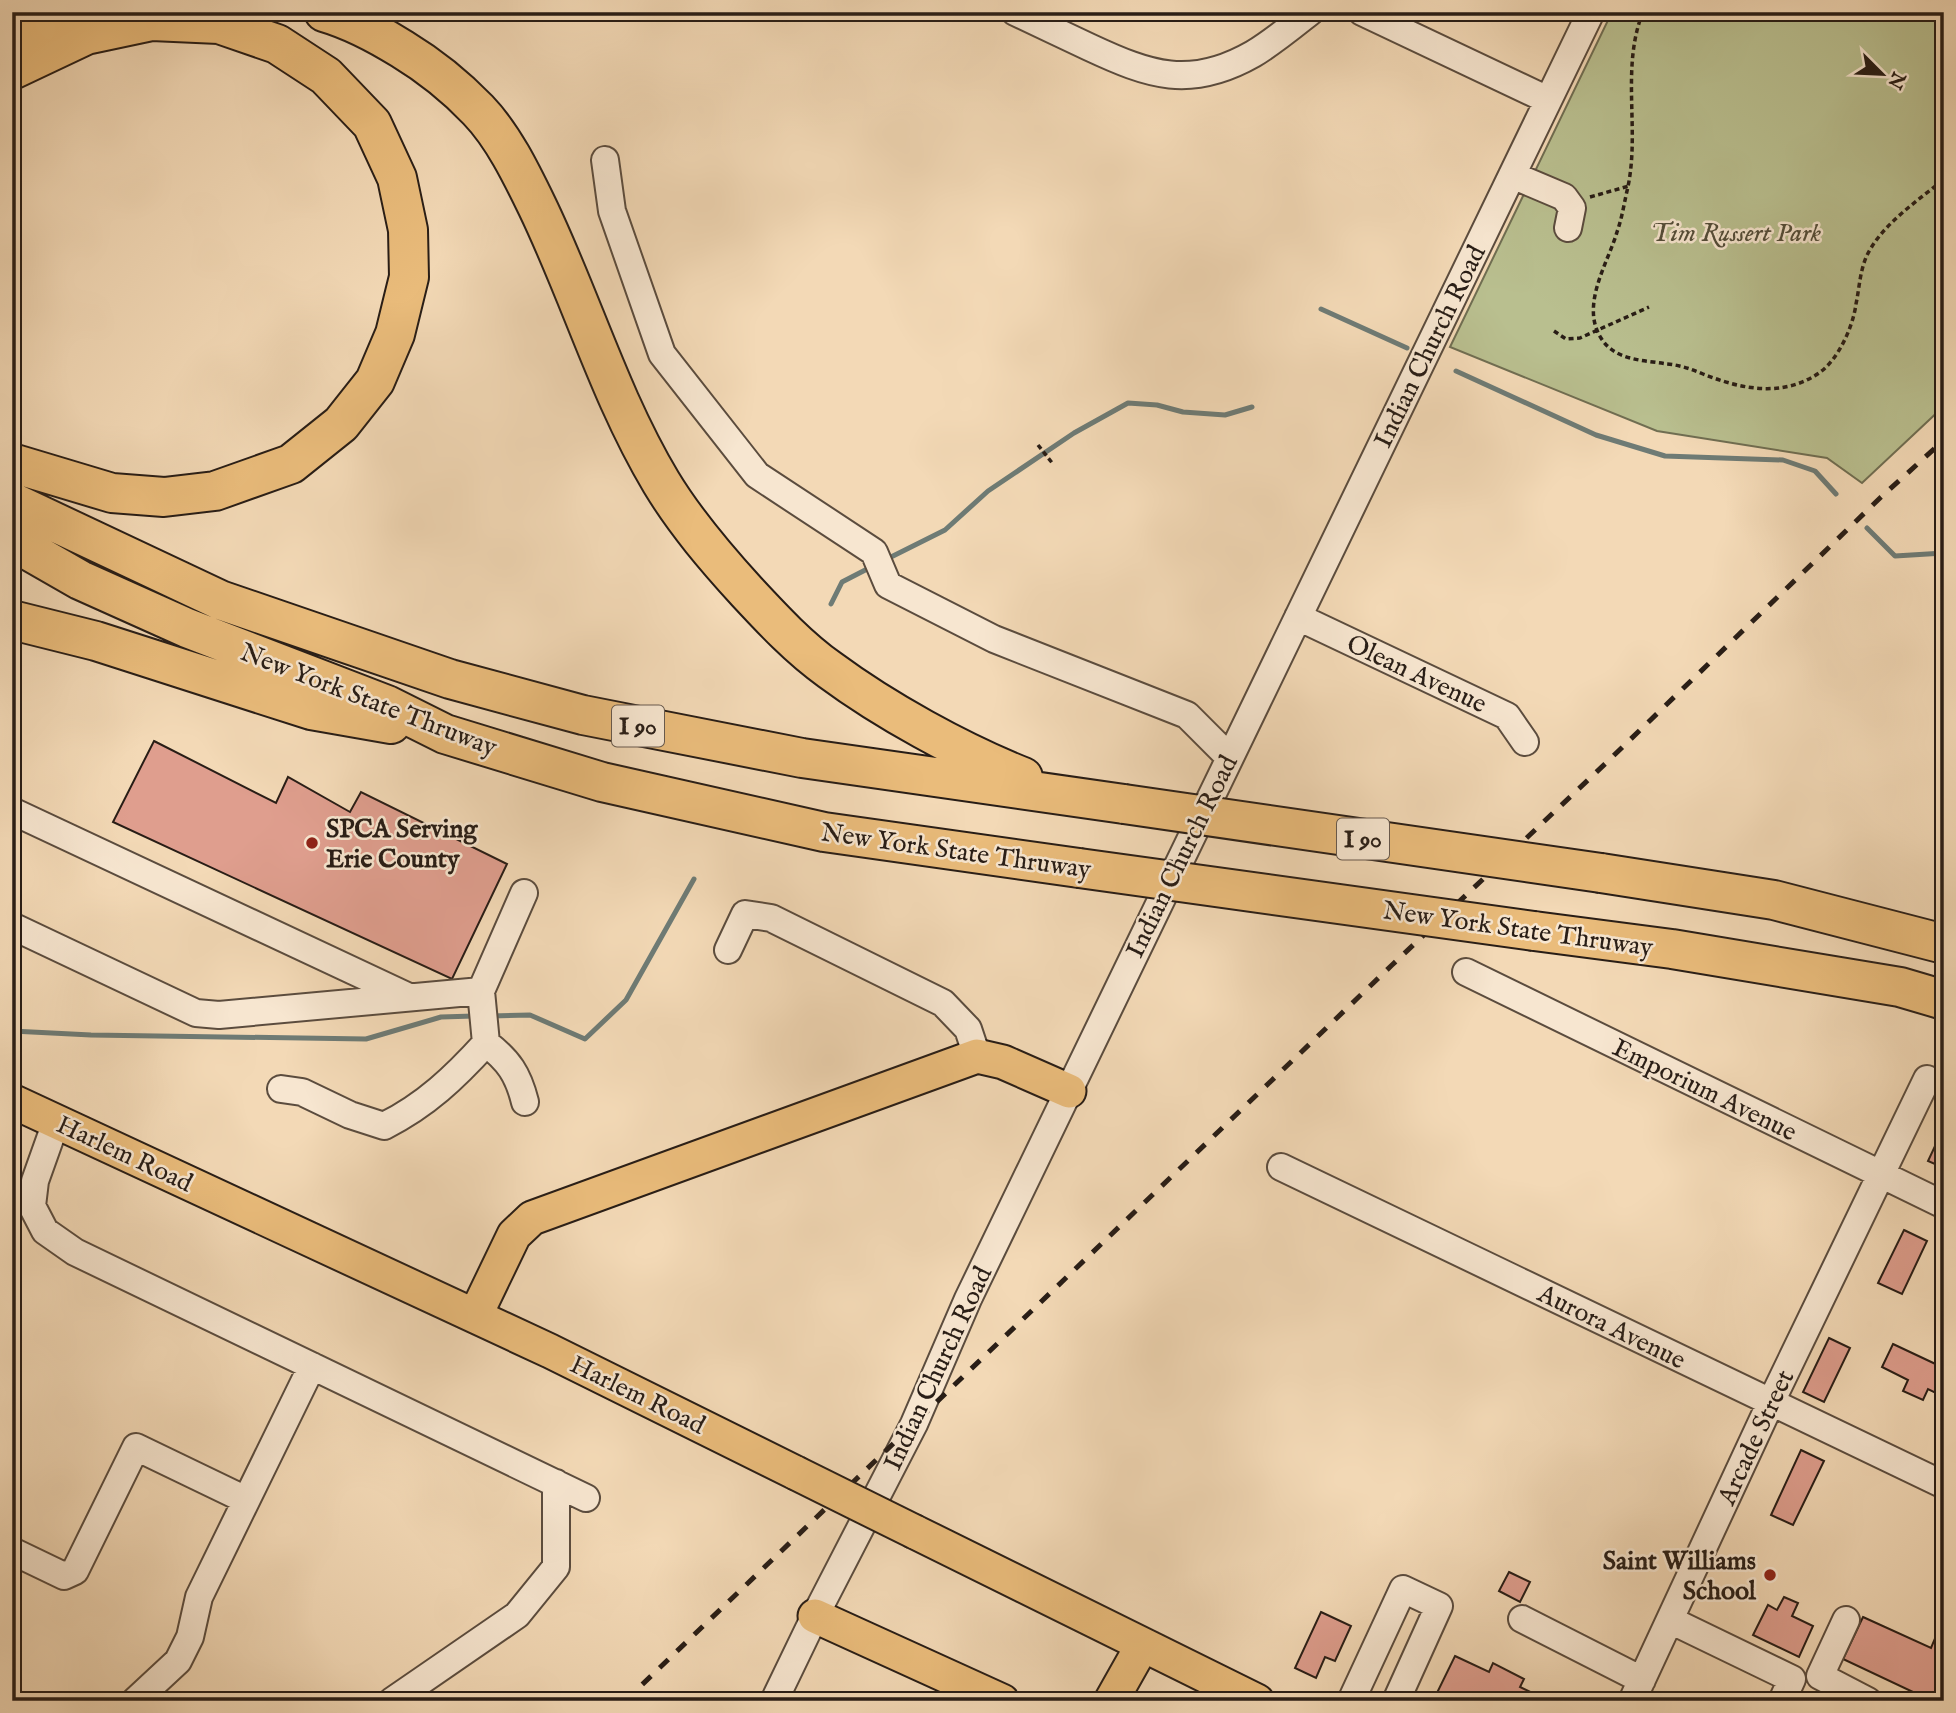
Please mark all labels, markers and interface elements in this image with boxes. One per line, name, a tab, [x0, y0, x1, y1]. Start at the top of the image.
north arrow	[1848, 38, 1918, 108]
text: N	[1881, 67, 1910, 93]
park label: Tim Russert Park	[1651, 217, 1822, 250]
street label: Indian Church Road	[1367, 240, 1494, 453]
street label: Olean Avenue	[1341, 628, 1492, 721]
street label: New York State Thruway	[235, 636, 502, 765]
road number: I 90	[612, 706, 664, 746]
street label: Indian Church Road	[1119, 750, 1246, 963]
place label: SPCA Serving Erie County	[326, 813, 478, 876]
street label: New York State Thruway	[819, 816, 1093, 887]
road number: I 90	[1337, 818, 1389, 860]
marker: SPCA Serving Erie County	[304, 835, 320, 851]
street label: New York State Thruway	[1381, 894, 1655, 965]
street label: Emporium Avenue	[1607, 1031, 1802, 1149]
street label: Harlem Road	[51, 1108, 198, 1200]
street label: Indian Church Road	[877, 1261, 1000, 1476]
street label: Aurora Avenue	[1531, 1277, 1691, 1377]
street label: Harlem Road	[564, 1348, 711, 1442]
street label: Arcade Street	[1710, 1365, 1802, 1511]
place label: Saint Williams School	[1603, 1545, 1757, 1608]
marker: Saint Williams School	[1762, 1567, 1778, 1583]

